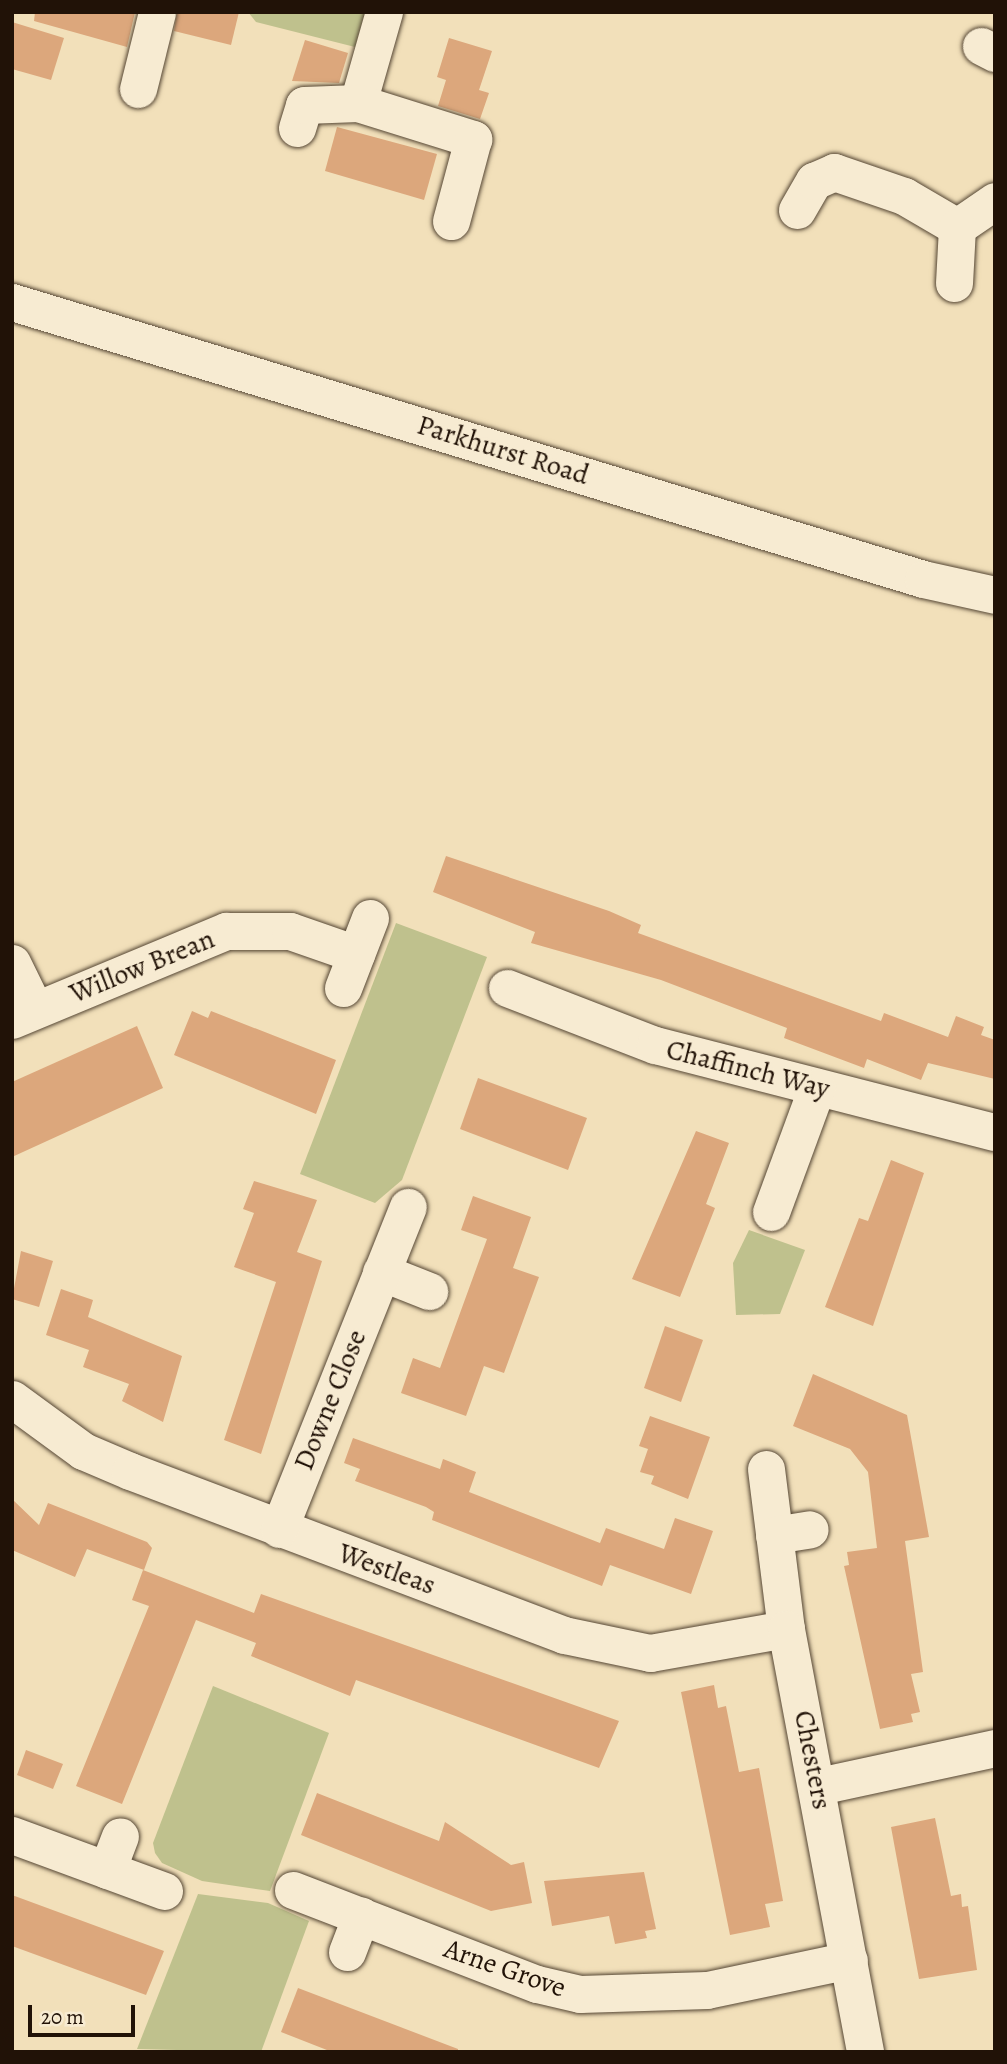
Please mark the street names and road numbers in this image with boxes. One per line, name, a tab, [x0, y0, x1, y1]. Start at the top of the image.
street label: Parkhurst Road	[413, 408, 593, 492]
street label: Willow Brean	[65, 922, 219, 1010]
street label: Chaffinch Way	[663, 1033, 833, 1105]
street label: Downe Close	[287, 1325, 373, 1475]
street label: Westleas	[334, 1536, 440, 1602]
street label: Chesters	[787, 1708, 839, 1812]
street label: Arne Grove	[440, 1932, 570, 2004]

